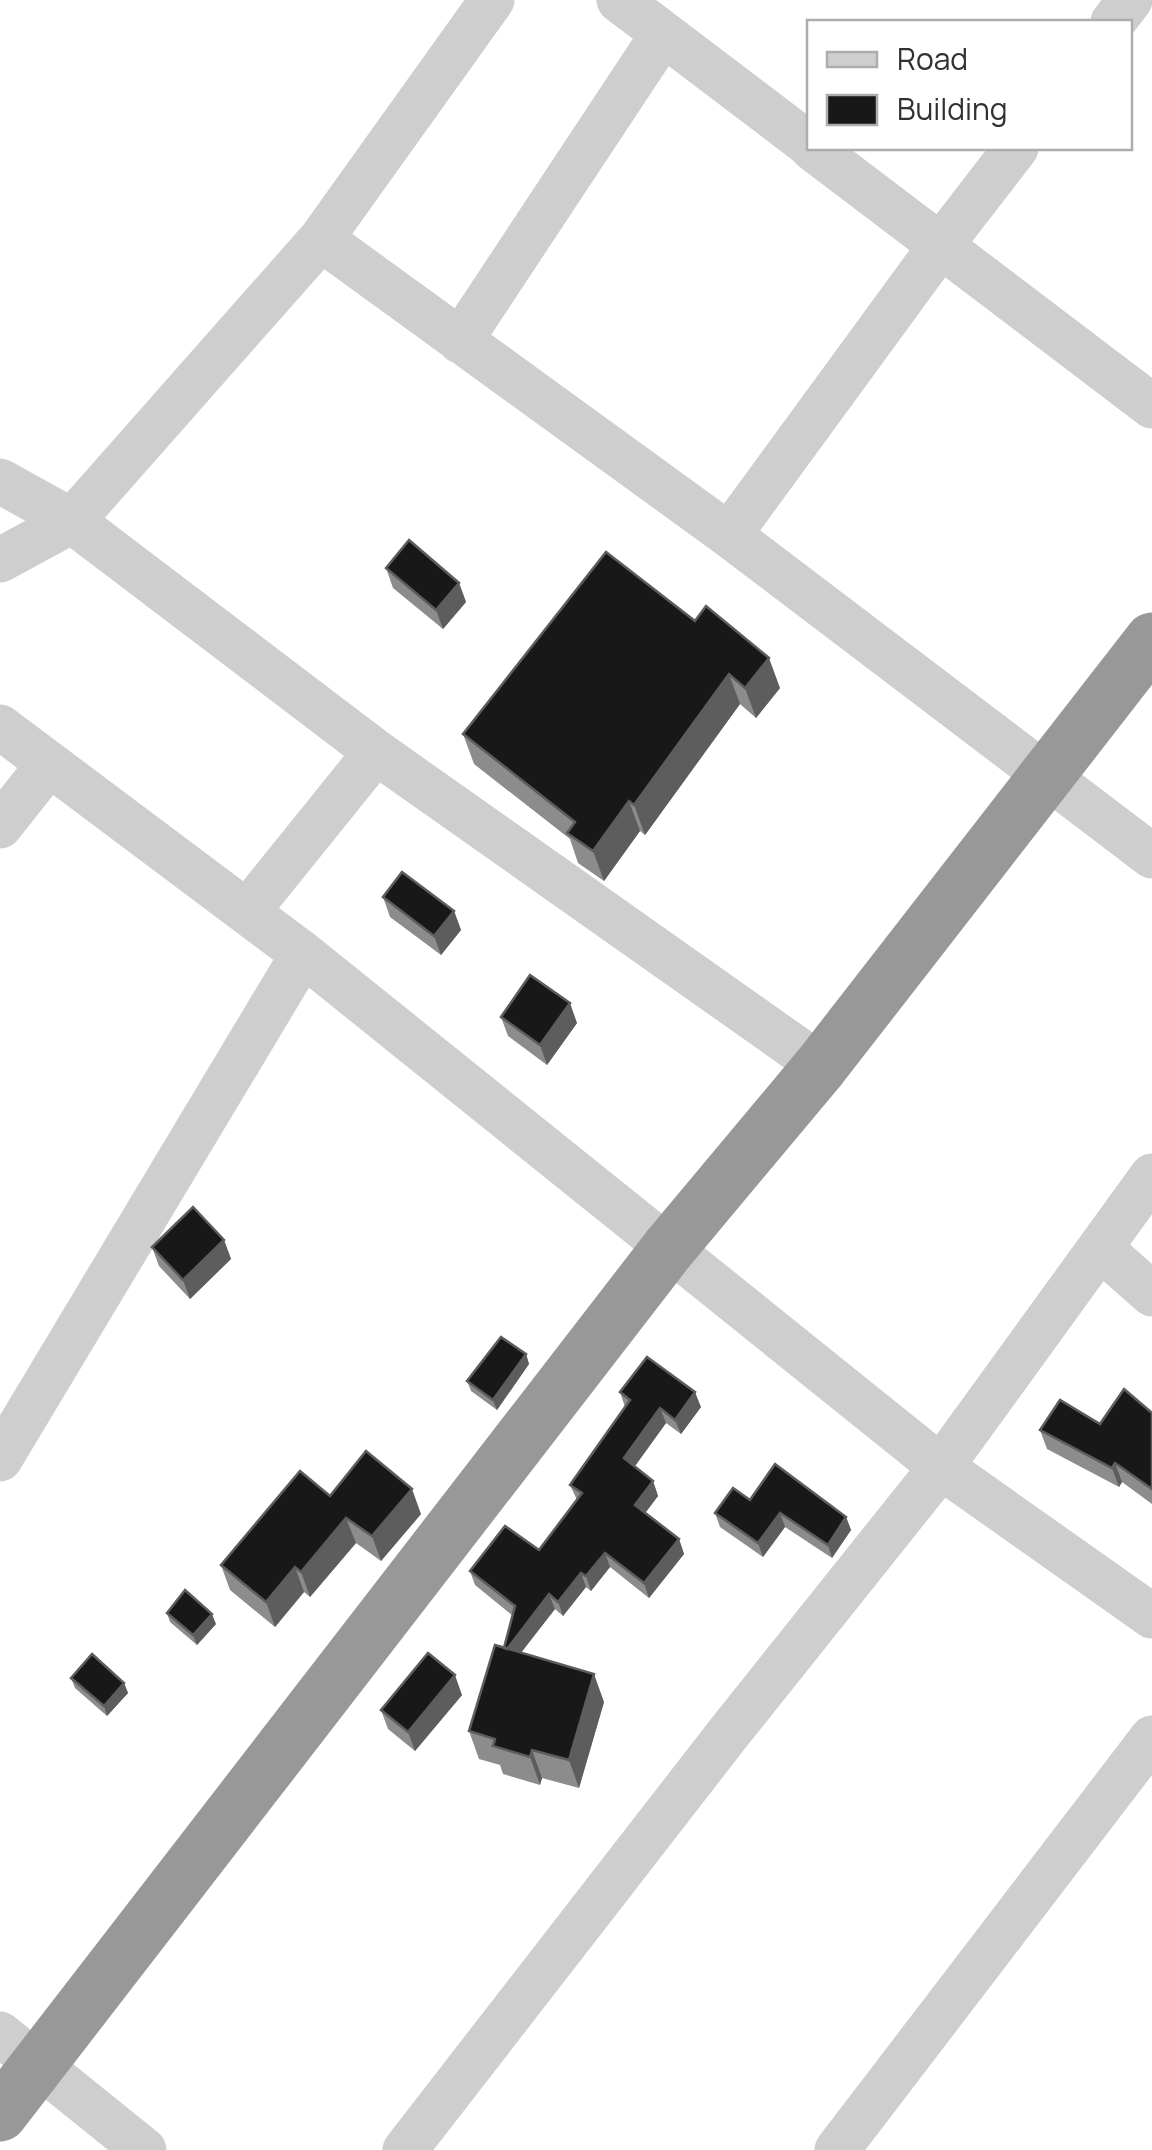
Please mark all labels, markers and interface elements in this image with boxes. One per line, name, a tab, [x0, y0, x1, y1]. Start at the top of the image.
legend	[807, 20, 1132, 150]
text: Road	[897, 38, 968, 79]
text: Building	[897, 88, 1008, 129]

